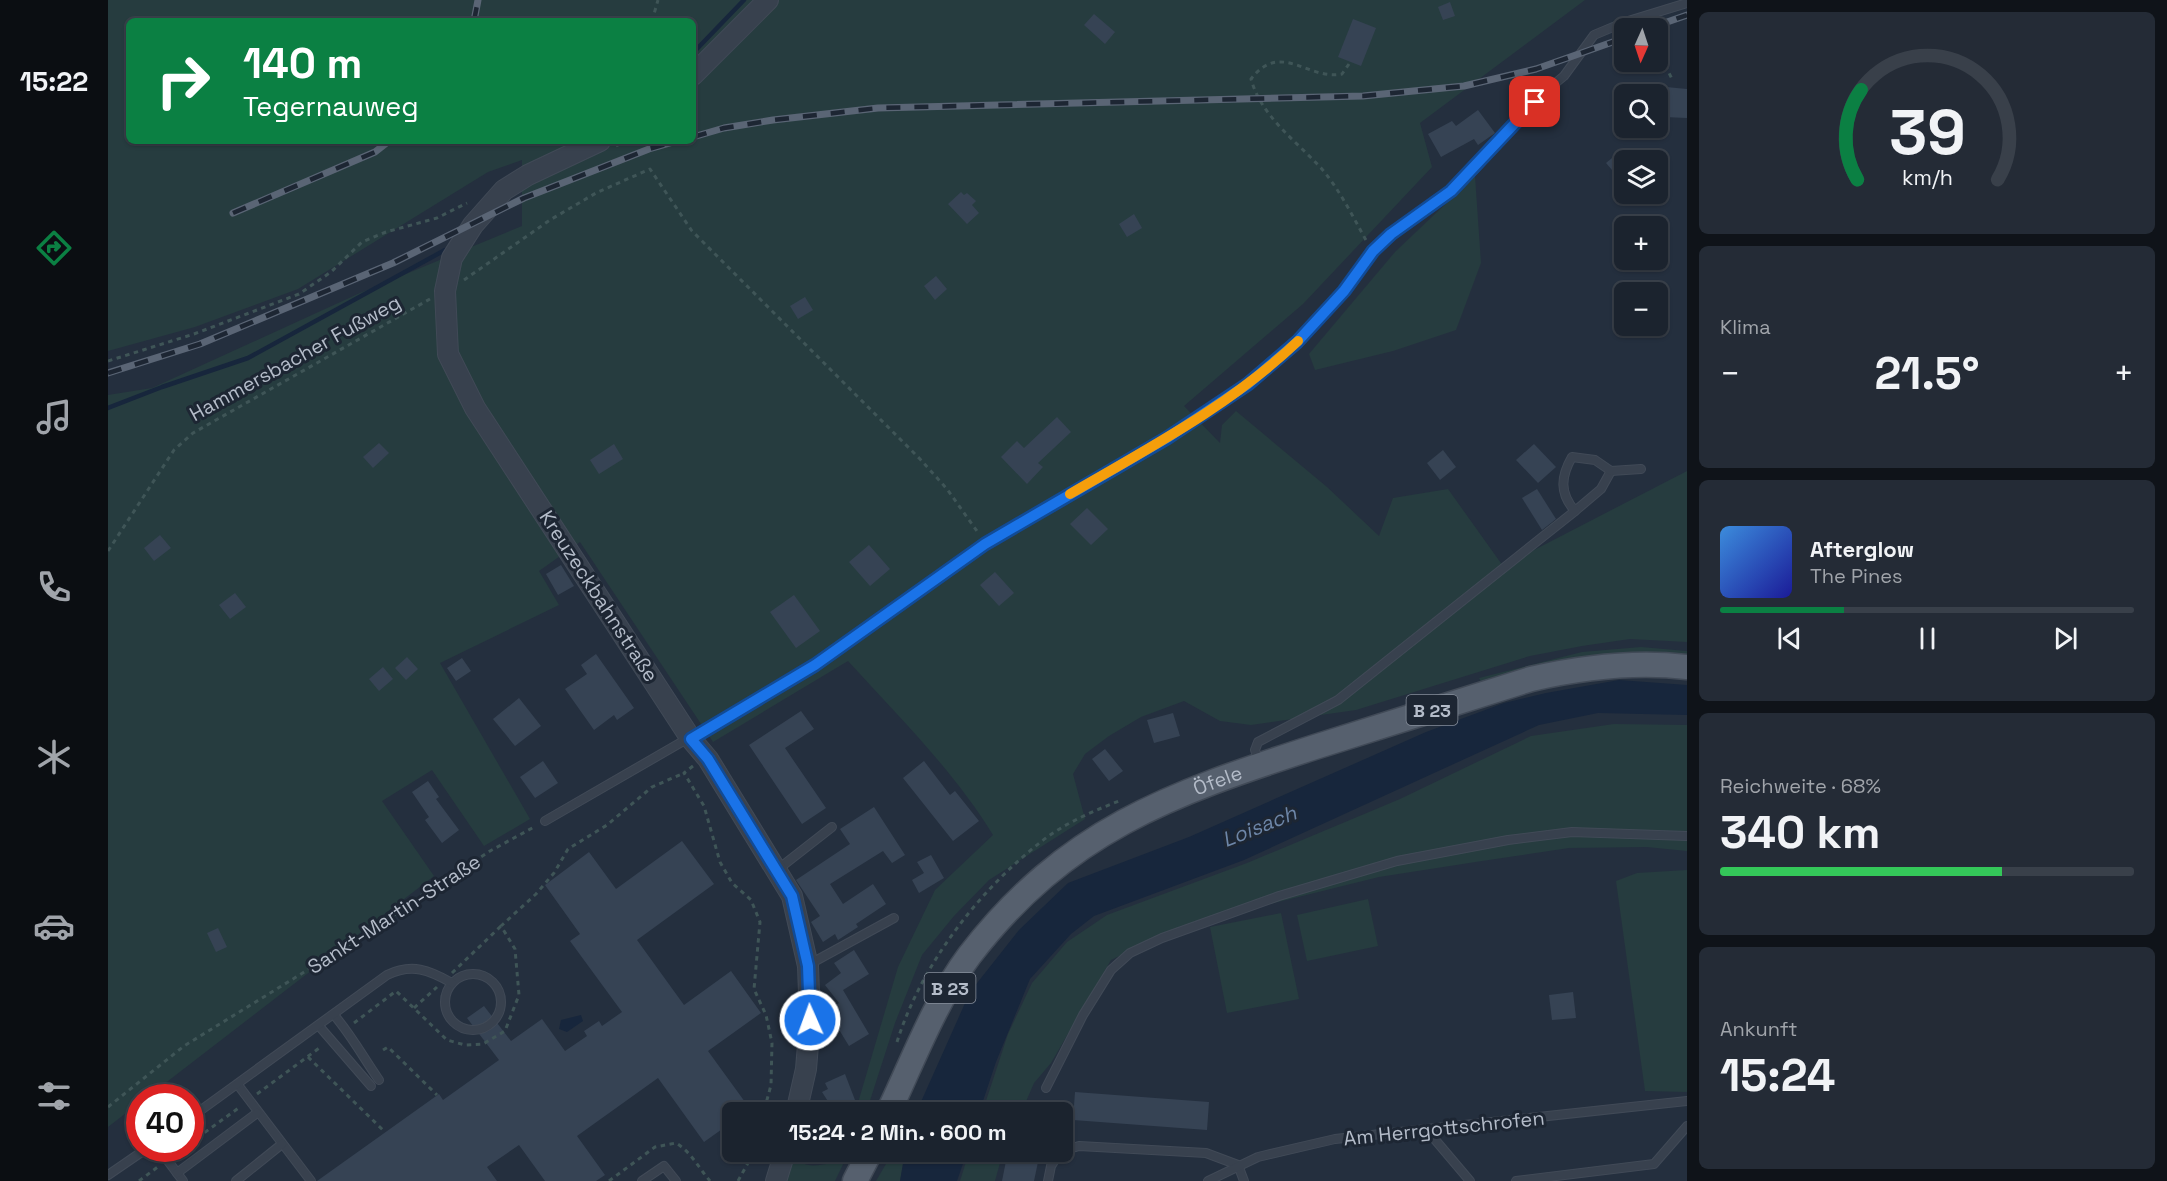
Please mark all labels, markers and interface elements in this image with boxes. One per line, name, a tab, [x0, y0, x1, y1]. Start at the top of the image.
north arrow	[1614, 18, 1668, 72]
map controls	[1614, 18, 1668, 336]
text: 140 m	[243, 37, 362, 90]
icon: right	[144, 42, 222, 120]
text: 15:22	[20, 64, 88, 99]
pin	[1509, 76, 1560, 127]
button: search	[1614, 84, 1668, 138]
icon: arrive	[1518, 85, 1551, 118]
text: Tegernauweg	[243, 89, 419, 124]
text: 39	[1889, 93, 1965, 172]
button: layers	[1614, 150, 1668, 204]
text: km/h	[1901, 164, 1953, 191]
button: +	[1614, 216, 1668, 270]
icon: directions	[33, 227, 75, 269]
button: −	[1614, 282, 1668, 336]
street label: Hammersbacher Fußweg	[185, 289, 405, 427]
text: Klima	[1720, 314, 1771, 340]
text: 21.5°	[1874, 345, 1980, 402]
text: −	[1720, 353, 1740, 395]
text: +	[2114, 353, 2134, 395]
icon: music	[33, 396, 75, 438]
street label: Kreuzeckbahnstraße	[534, 505, 664, 687]
text: Afterglow	[1810, 535, 1914, 563]
text: The Pines	[1810, 563, 1903, 589]
icon: phone	[33, 566, 75, 608]
icon: previous	[1773, 622, 1806, 655]
icon: pause	[1911, 622, 1944, 655]
icon: next	[2049, 622, 2082, 655]
road number: B 23	[1406, 695, 1458, 725]
icon: climate	[33, 736, 75, 778]
street label: Öfele	[1189, 759, 1246, 801]
text: Reichweite · 68%	[1720, 773, 1881, 799]
water label: Loisach	[1218, 799, 1301, 853]
text: 340 km	[1720, 804, 1880, 861]
street label: Sankt-Martin-Straße	[303, 848, 485, 980]
icon: car	[33, 905, 75, 947]
road number: B 23	[924, 973, 976, 1003]
position arrow	[778, 988, 842, 1052]
text: Ankunft	[1720, 1016, 1798, 1042]
text: 15:24	[1720, 1047, 1835, 1104]
icon: filters	[33, 1075, 75, 1117]
speed limit sign: 40	[126, 1084, 204, 1162]
street label: Am Herrgottschrofen	[1342, 1105, 1546, 1151]
text: 15:24 · 2 Min. · 600 m	[788, 1118, 1007, 1146]

